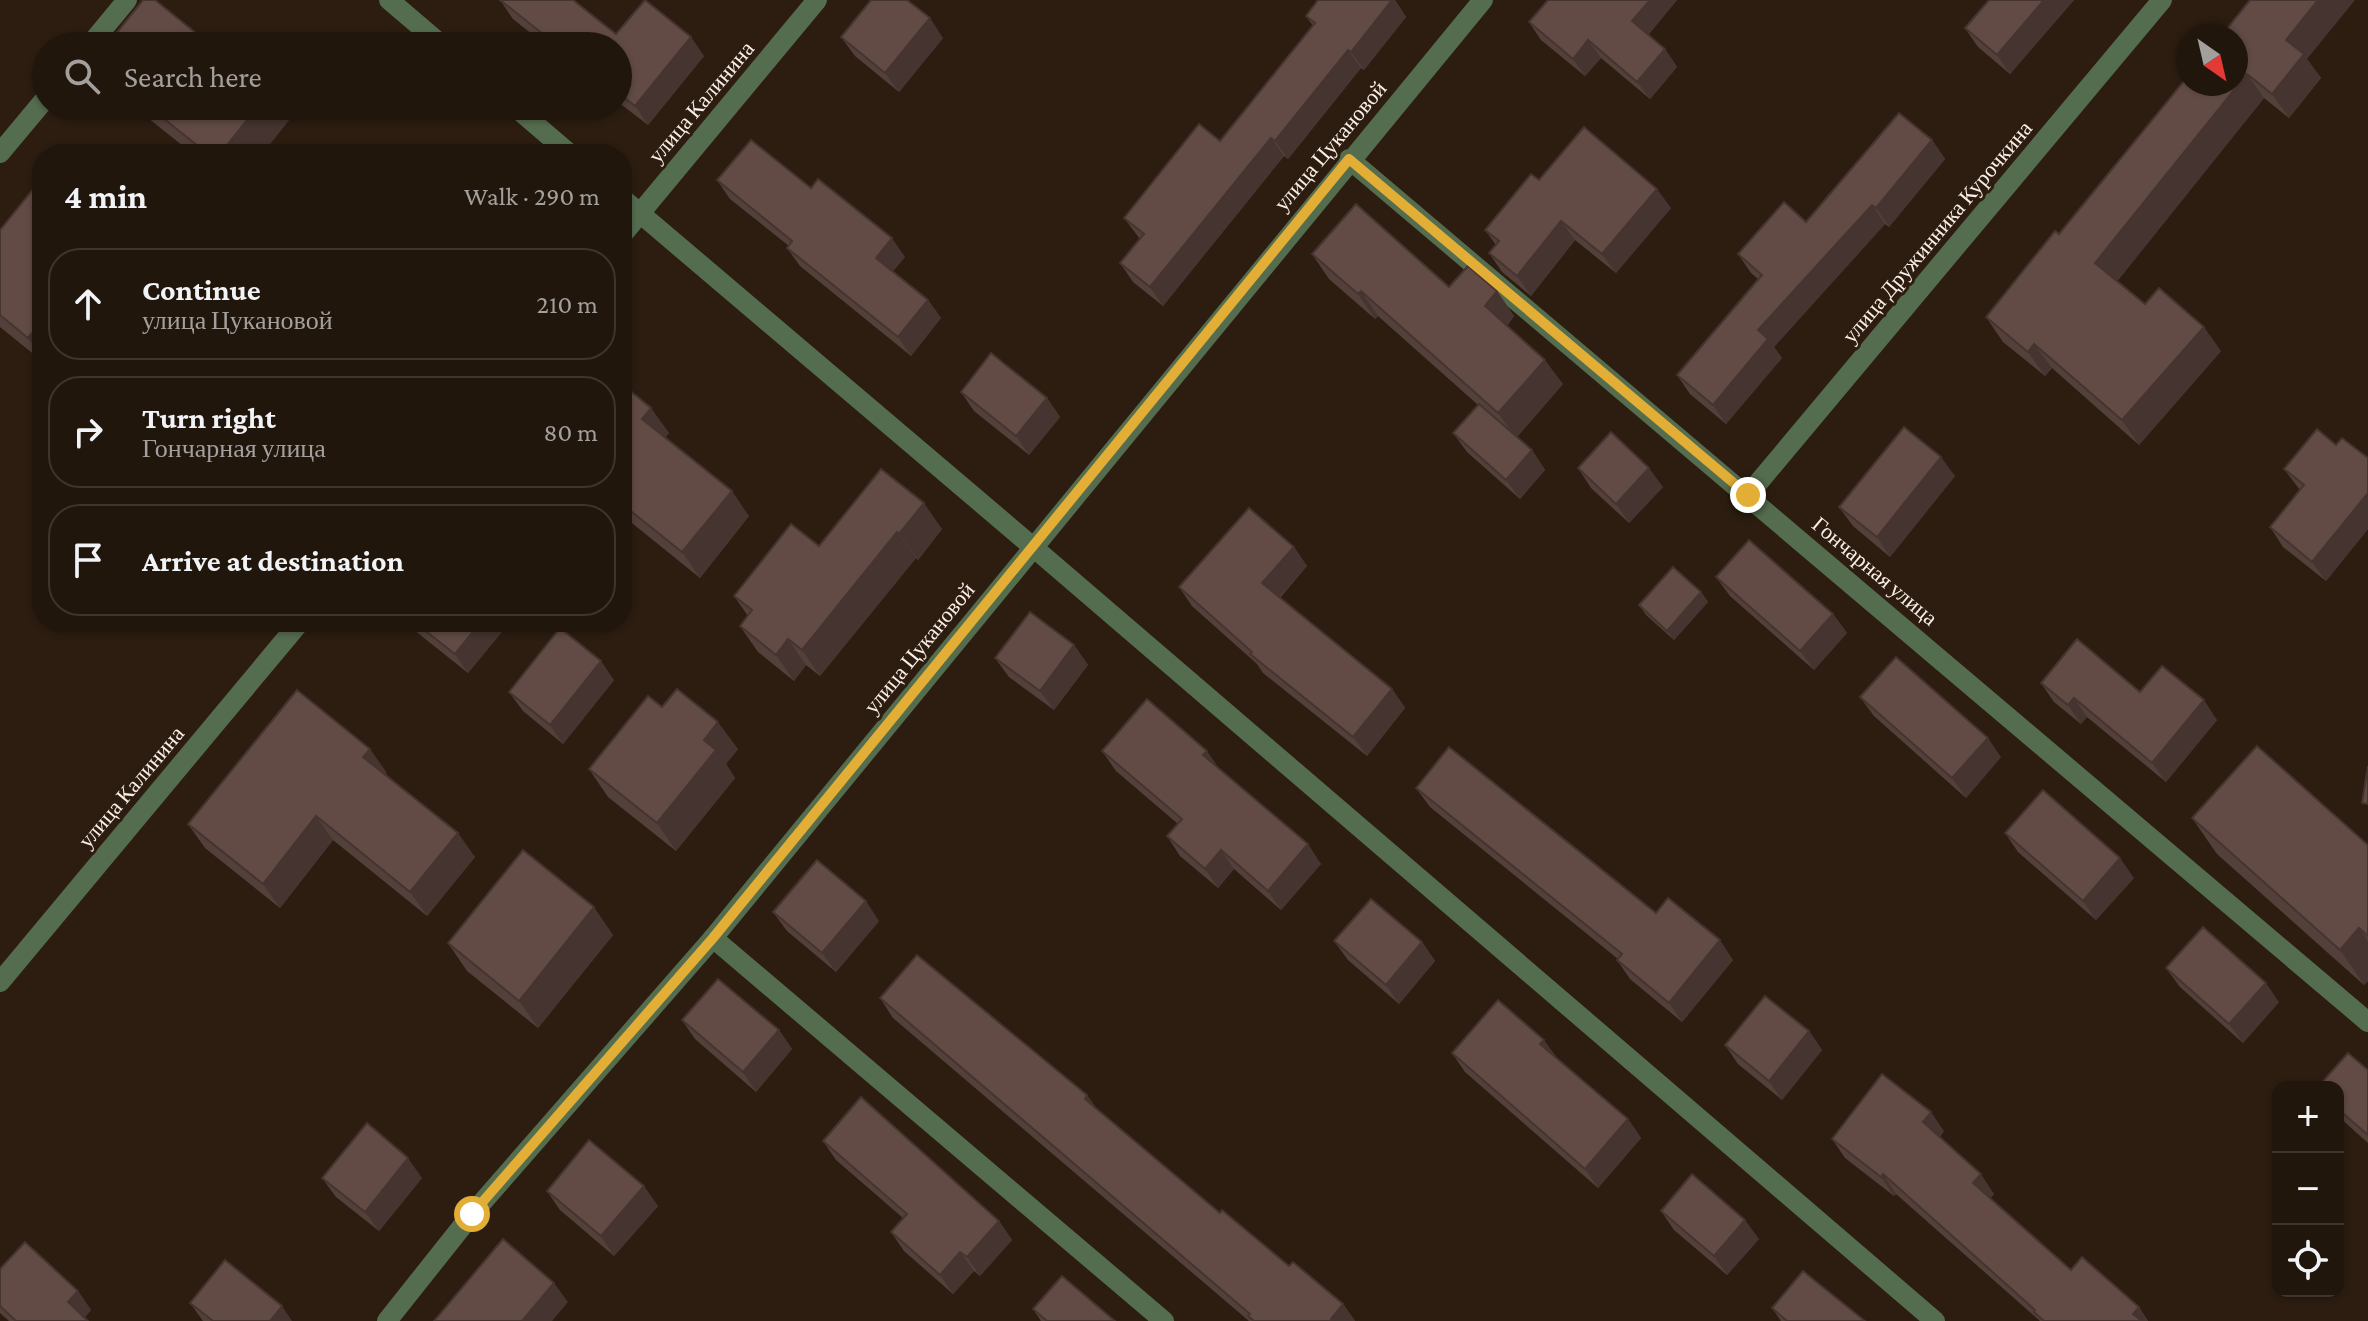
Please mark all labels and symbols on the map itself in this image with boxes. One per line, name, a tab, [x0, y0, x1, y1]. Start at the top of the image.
north arrow	[2176, 24, 2248, 96]
street label: улица Калинина	[643, 36, 759, 168]
street label: улица Цукановой	[1269, 76, 1392, 216]
street label: улица Дружинника Курочкина	[1837, 116, 2037, 348]
route end	[1730, 477, 1766, 513]
street label: Гончарная улица	[1807, 511, 1943, 631]
street label: улица Цукановой	[859, 577, 980, 719]
street label: улица Калинина	[73, 721, 189, 853]
route start	[454, 1196, 490, 1232]

